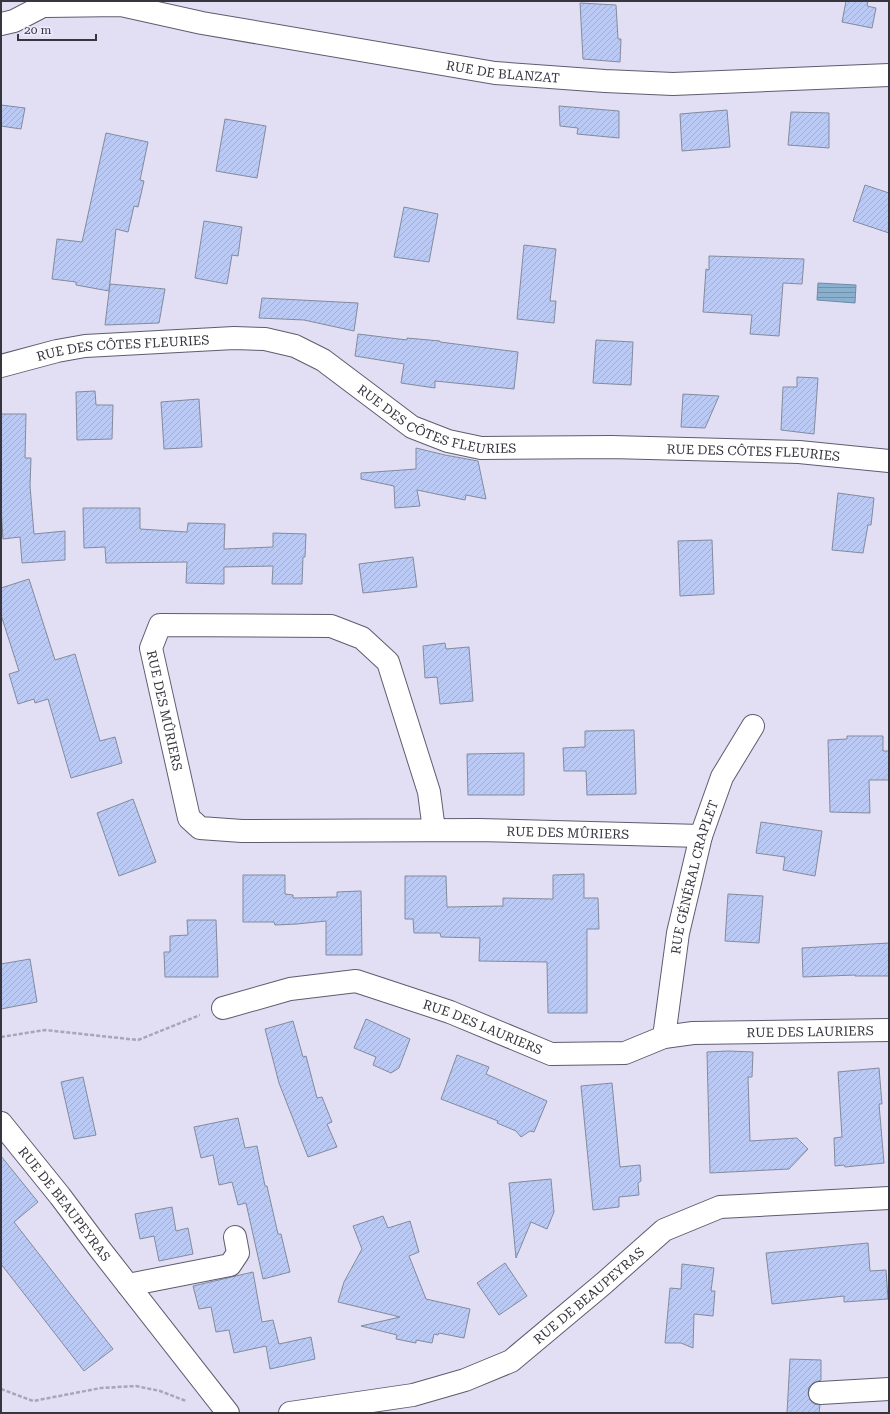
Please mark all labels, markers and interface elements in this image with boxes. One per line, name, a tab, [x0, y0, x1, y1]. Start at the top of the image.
scale bar	[18, 16, 96, 42]
text: 20 m	[24, 23, 51, 37]
street label: RUE DE BLANZAT	[445, 57, 561, 85]
street label: RUE DES CÔTES FLEURIES	[35, 332, 210, 364]
street label: RUE DES CÔTES FLEURIES	[355, 381, 516, 456]
street label: RUE DES CÔTES FLEURIES	[666, 441, 841, 464]
street label: RUE DES MÛRIERS	[144, 649, 186, 772]
street label: RUE GÉNÉRAL CRAPLET	[668, 798, 721, 955]
street label: RUE DES MÛRIERS	[506, 823, 630, 842]
street label: RUE DES LAURIERS	[421, 996, 545, 1057]
street label: RUE DES LAURIERS	[746, 1023, 874, 1040]
street label: RUE DE BEAUPEYRAS	[16, 1144, 114, 1264]
street label: RUE DE BEAUPEYRAS	[530, 1244, 647, 1347]

